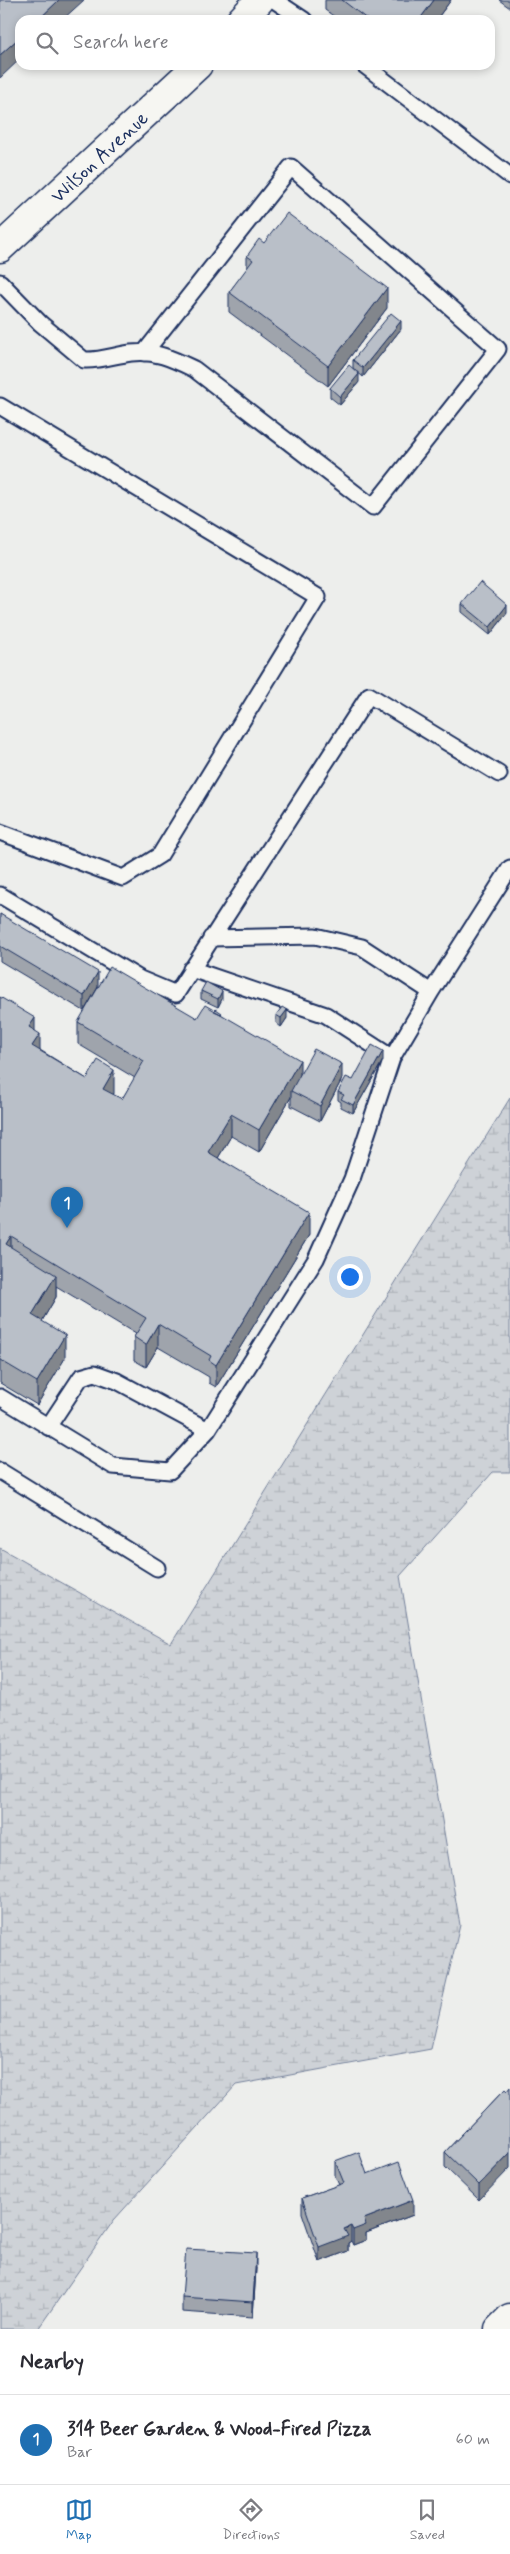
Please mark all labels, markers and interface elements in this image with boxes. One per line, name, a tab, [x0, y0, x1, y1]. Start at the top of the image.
search box	[15, 15, 495, 70]
icon: search	[33, 29, 61, 57]
text: Search here	[73, 30, 169, 55]
street label: Wilson Avenue	[45, 105, 155, 210]
pin: 1	[51, 1187, 83, 1228]
your location	[337, 1264, 363, 1290]
text: Nearby	[20, 2348, 84, 2376]
text: 314 Beer Garden & Wood-Fired Pizza	[67, 2417, 372, 2442]
text: 1	[32, 2429, 40, 2450]
text: 60 m	[456, 2429, 490, 2450]
text: Bar	[67, 2442, 92, 2463]
tab: Map	[65, 2496, 93, 2544]
tab: Directions	[223, 2496, 280, 2544]
tab: Saved	[410, 2496, 445, 2544]

